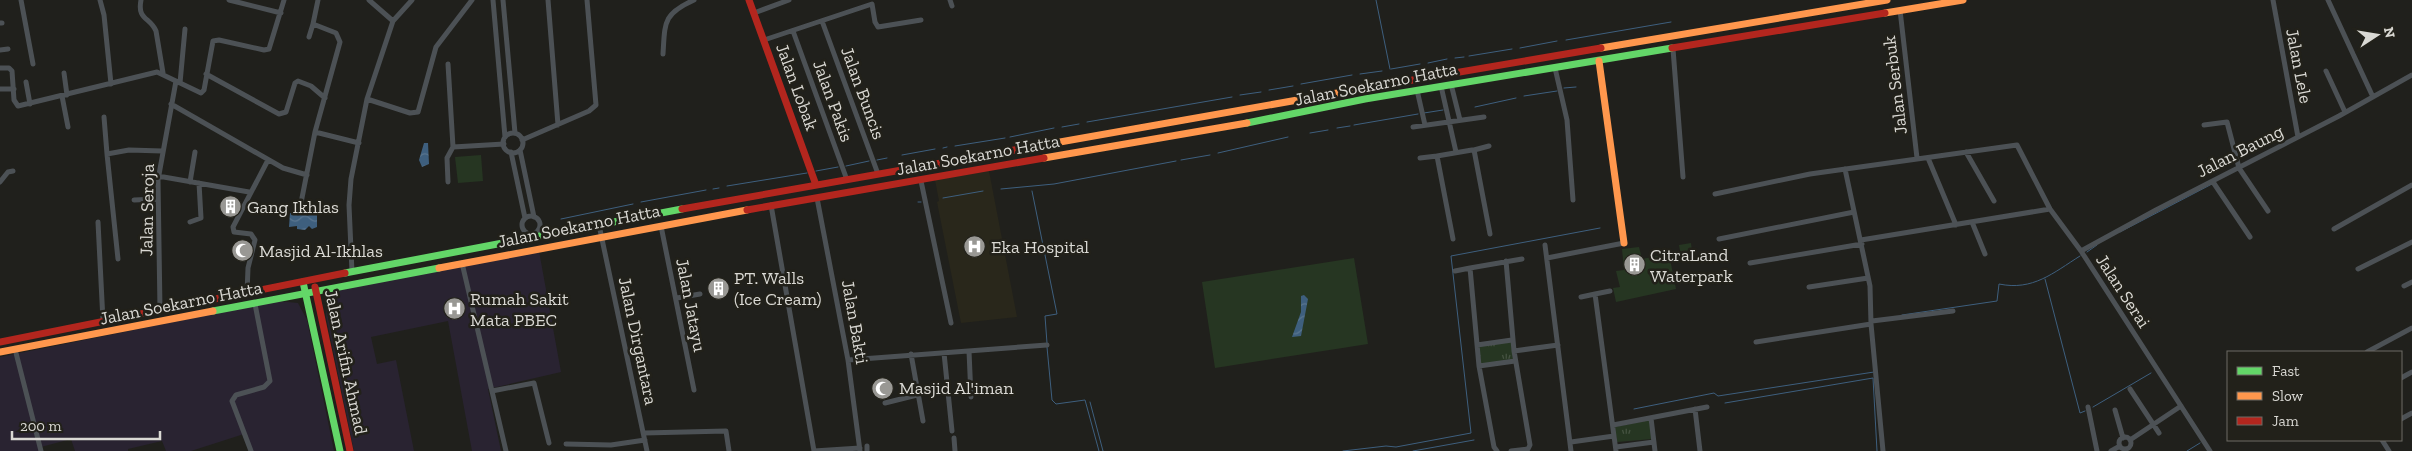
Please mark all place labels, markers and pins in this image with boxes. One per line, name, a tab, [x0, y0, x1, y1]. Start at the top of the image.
building icon: Gang Ikhlas	[219, 195, 243, 219]
place label: Gang Ikhlas	[247, 196, 339, 218]
hospital icon: Eka Hospital	[963, 235, 987, 259]
place label: Eka Hospital	[991, 236, 1089, 258]
mosque icon: Masjid Al-Ikhlas	[231, 239, 255, 263]
place label: Masjid Al-Ikhlas	[259, 240, 383, 262]
place label: CitraLand Waterpark	[1650, 244, 1733, 287]
building icon: CitraLand Waterpark	[1622, 253, 1646, 277]
place label: PT. Walls (Ice Cream)	[734, 267, 822, 310]
building icon: PT. Walls (Ice Cream)	[706, 276, 730, 300]
place label: Rumah Sakit Mata PBEC	[470, 288, 569, 331]
hospital icon: Rumah Sakit Mata PBEC	[442, 297, 466, 321]
mosque icon: Masjid Al'iman	[871, 376, 895, 400]
place label: Masjid Al'iman	[899, 377, 1014, 399]

